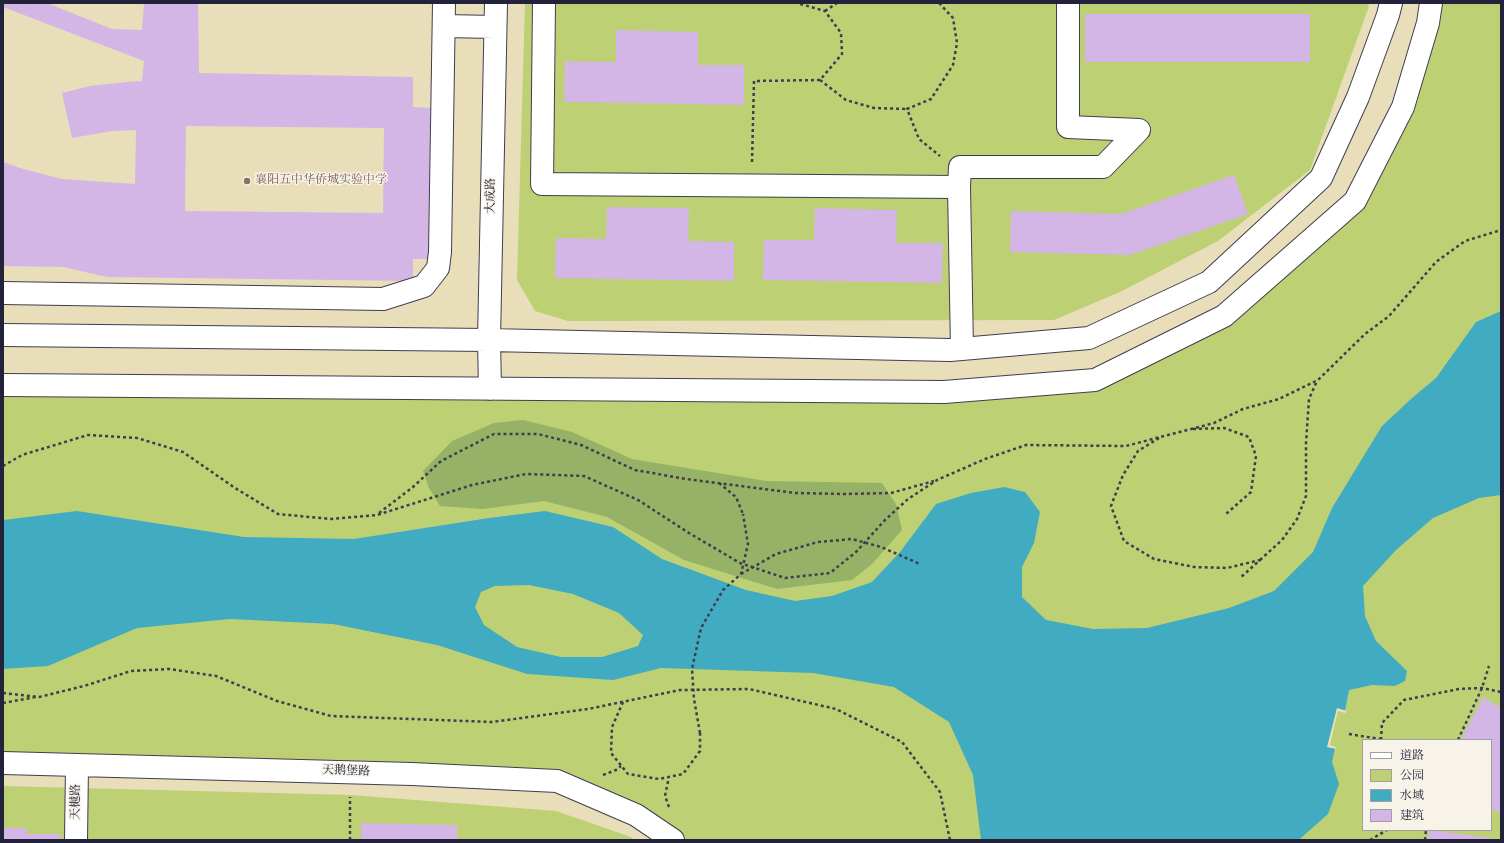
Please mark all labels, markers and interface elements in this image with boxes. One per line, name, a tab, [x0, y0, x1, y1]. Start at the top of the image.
place label: 襄阳五中华侨城实验中学	[255, 174, 387, 188]
marker: 襄阳五中华侨城实验中学	[242, 176, 252, 186]
street label: 大成路	[484, 178, 500, 214]
legend	[1362, 739, 1492, 831]
text: 道路	[1400, 747, 1424, 765]
street label: 天鹅堡路	[322, 764, 370, 780]
text: 公园	[1400, 767, 1424, 785]
street label: 天樾路	[69, 784, 85, 820]
text: 水域	[1400, 787, 1424, 805]
text: 建筑	[1400, 807, 1424, 825]

